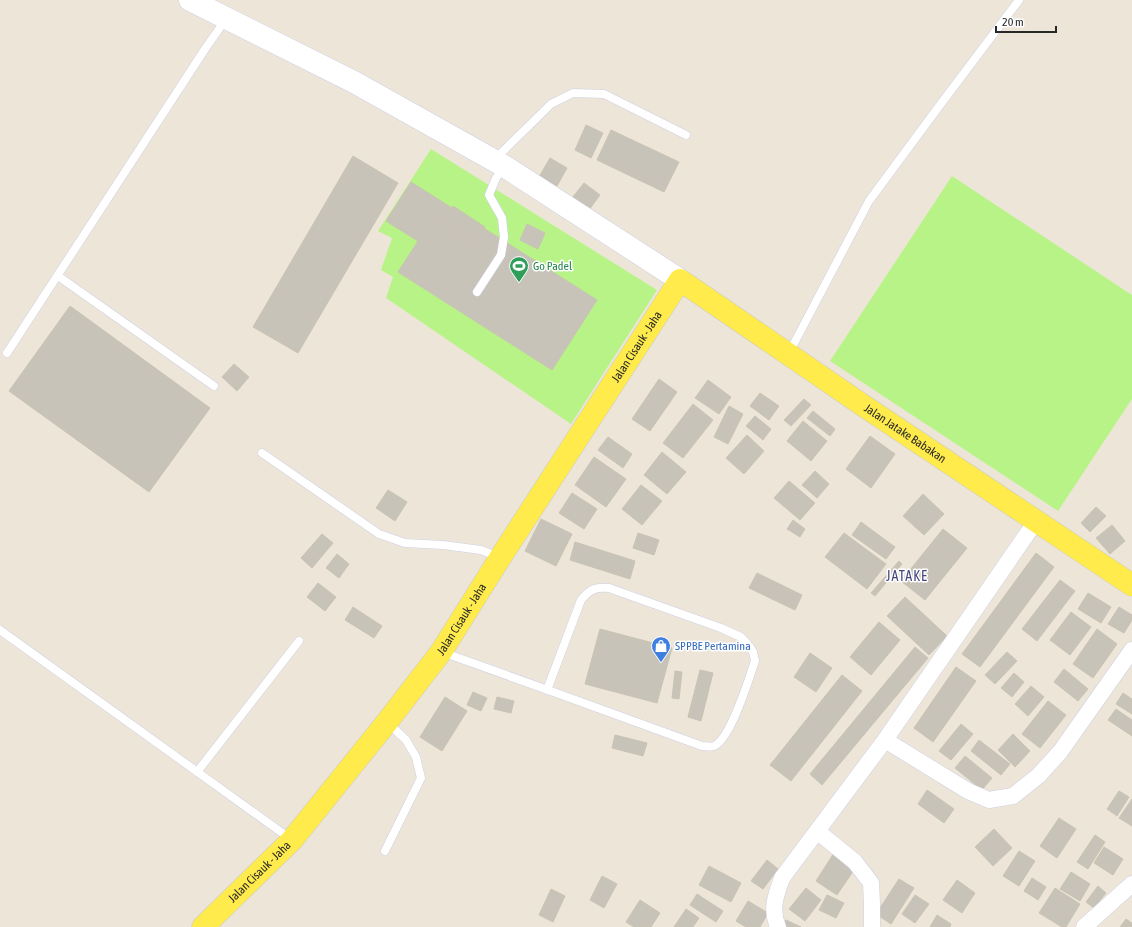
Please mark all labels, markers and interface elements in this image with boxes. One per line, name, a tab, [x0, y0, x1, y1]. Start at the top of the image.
scale bar	[996, 8, 1056, 34]
text: 20 m	[1002, 15, 1024, 29]
sports icon: Go Padel	[508, 255, 530, 283]
place label: Go Padel	[533, 259, 573, 273]
street label: Jalan Cisauk - Jaha	[609, 309, 665, 385]
street label: Jalan Jatake Babakan	[861, 401, 949, 466]
district label: JATAKE	[886, 568, 928, 584]
street label: Jalan Cisauk - Jaha	[434, 581, 489, 658]
shop icon: SPPBE Pertamina	[650, 635, 672, 663]
place label: SPPBE Pertamina	[675, 639, 751, 653]
street label: Jalan Cisauk - Jaha	[225, 838, 294, 905]

